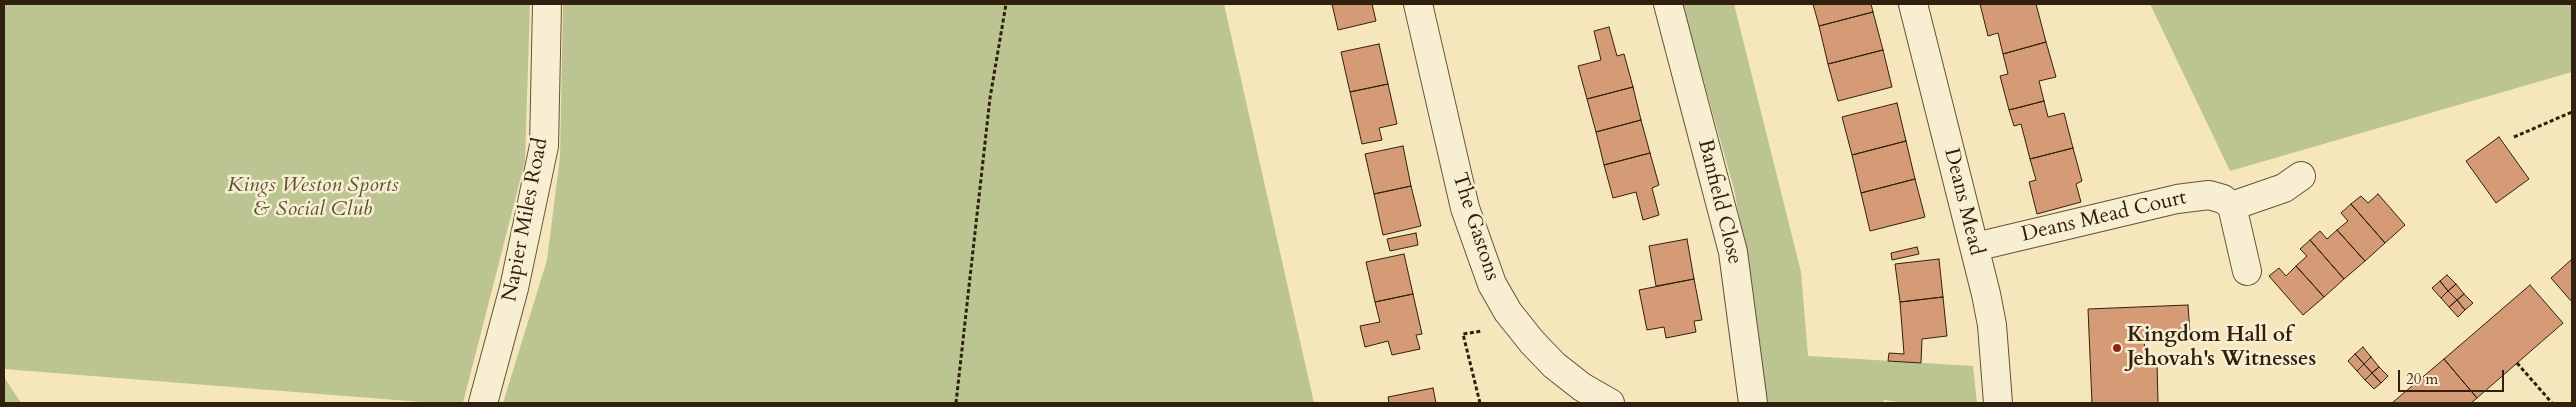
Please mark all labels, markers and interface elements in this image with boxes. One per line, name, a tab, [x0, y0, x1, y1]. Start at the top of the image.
street label: Napier Miles Road	[498, 136, 554, 304]
street label: Banfield Close	[1691, 137, 1747, 267]
street label: Deans Mead	[1937, 146, 1989, 258]
street label: The Gastons	[1446, 170, 1504, 284]
park label: Kings Weston Sports & Social Club	[227, 173, 399, 223]
street label: Deans Mead Court	[2019, 186, 2189, 248]
place label: Kingdom Hall of Jehovah's Witnesses	[2127, 323, 2316, 373]
marker: Kingdom Hall of Jehovah's Witnesses	[2111, 342, 2123, 354]
scale bar	[2401, 360, 2507, 392]
text: 20 m	[2406, 369, 2438, 389]

